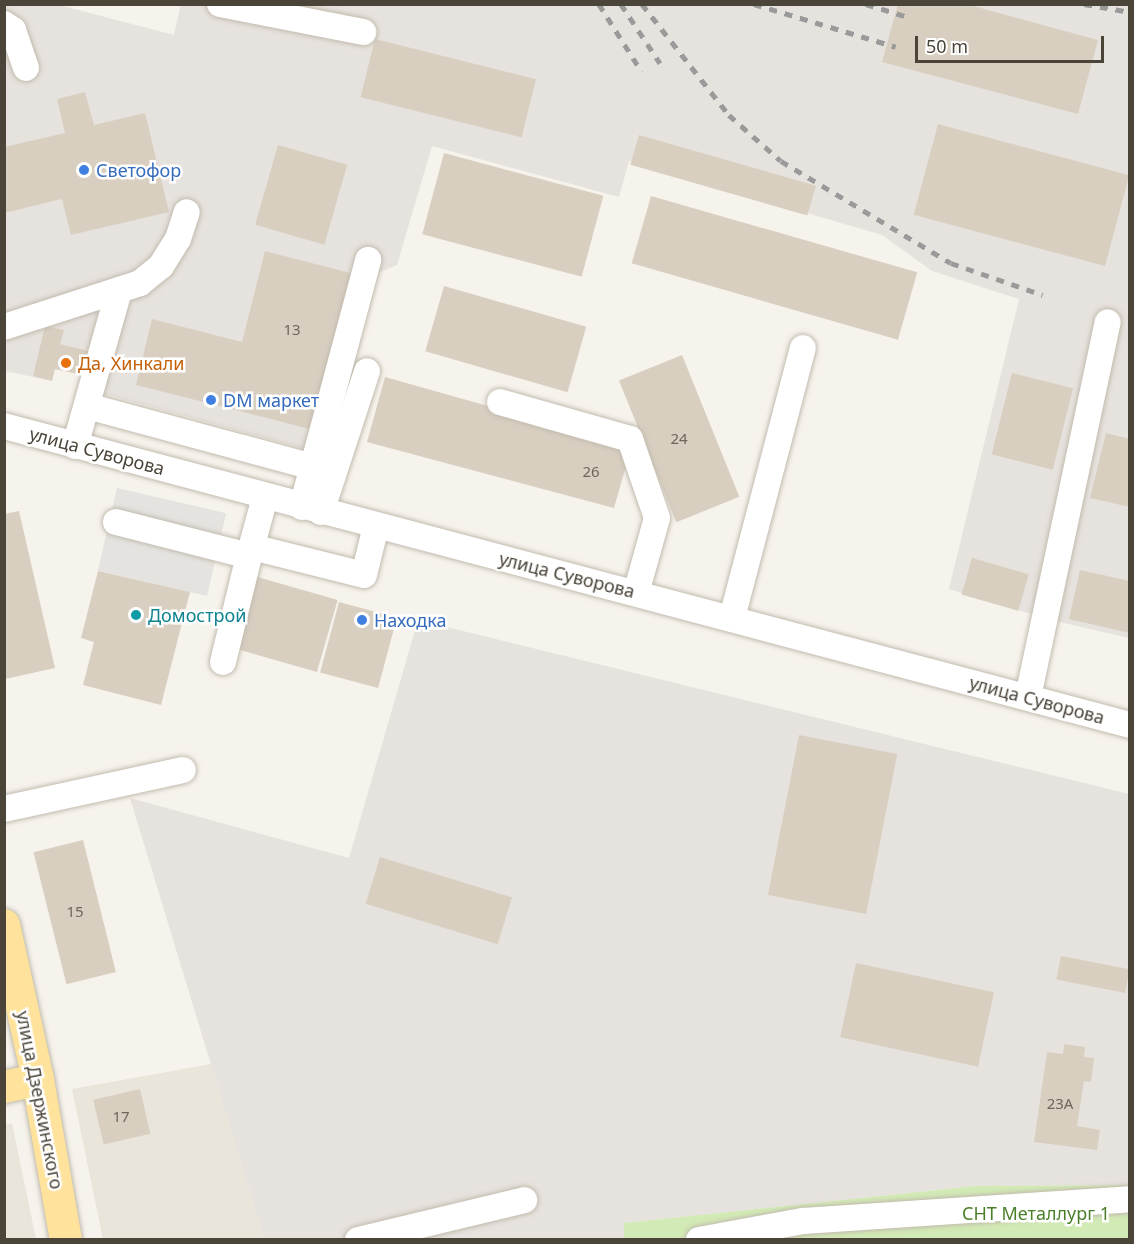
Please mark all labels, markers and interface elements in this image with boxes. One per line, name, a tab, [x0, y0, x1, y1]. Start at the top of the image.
scale bar	[918, 24, 1107, 62]
text: 50 m	[926, 34, 968, 58]
place label: Светофор	[96, 159, 181, 181]
marker: Светофор	[77, 163, 91, 177]
house number: 13	[283, 321, 301, 339]
place label: Да, Хинкали	[78, 352, 184, 374]
marker: Да, Хинкали	[59, 356, 73, 370]
place label: DM маркет	[223, 389, 319, 411]
marker: DM маркет	[204, 393, 218, 407]
street label: улица Суворова	[27, 423, 167, 479]
house number: 24	[670, 430, 688, 448]
house number: 26	[582, 463, 600, 481]
street label: улица Суворова	[497, 548, 637, 602]
place label: Домострой	[148, 604, 246, 626]
marker: Домострой	[129, 608, 143, 622]
place label: Находка	[374, 609, 447, 631]
marker: Находка	[355, 613, 369, 627]
street label: улица Суворова	[967, 672, 1107, 728]
house number: 15	[66, 903, 84, 921]
street label: улица Дзержинского	[12, 1009, 68, 1191]
house number: 23А	[1047, 1095, 1073, 1113]
house number: 17	[112, 1108, 130, 1126]
park label: СНТ Металлург 1	[962, 1202, 1110, 1224]

